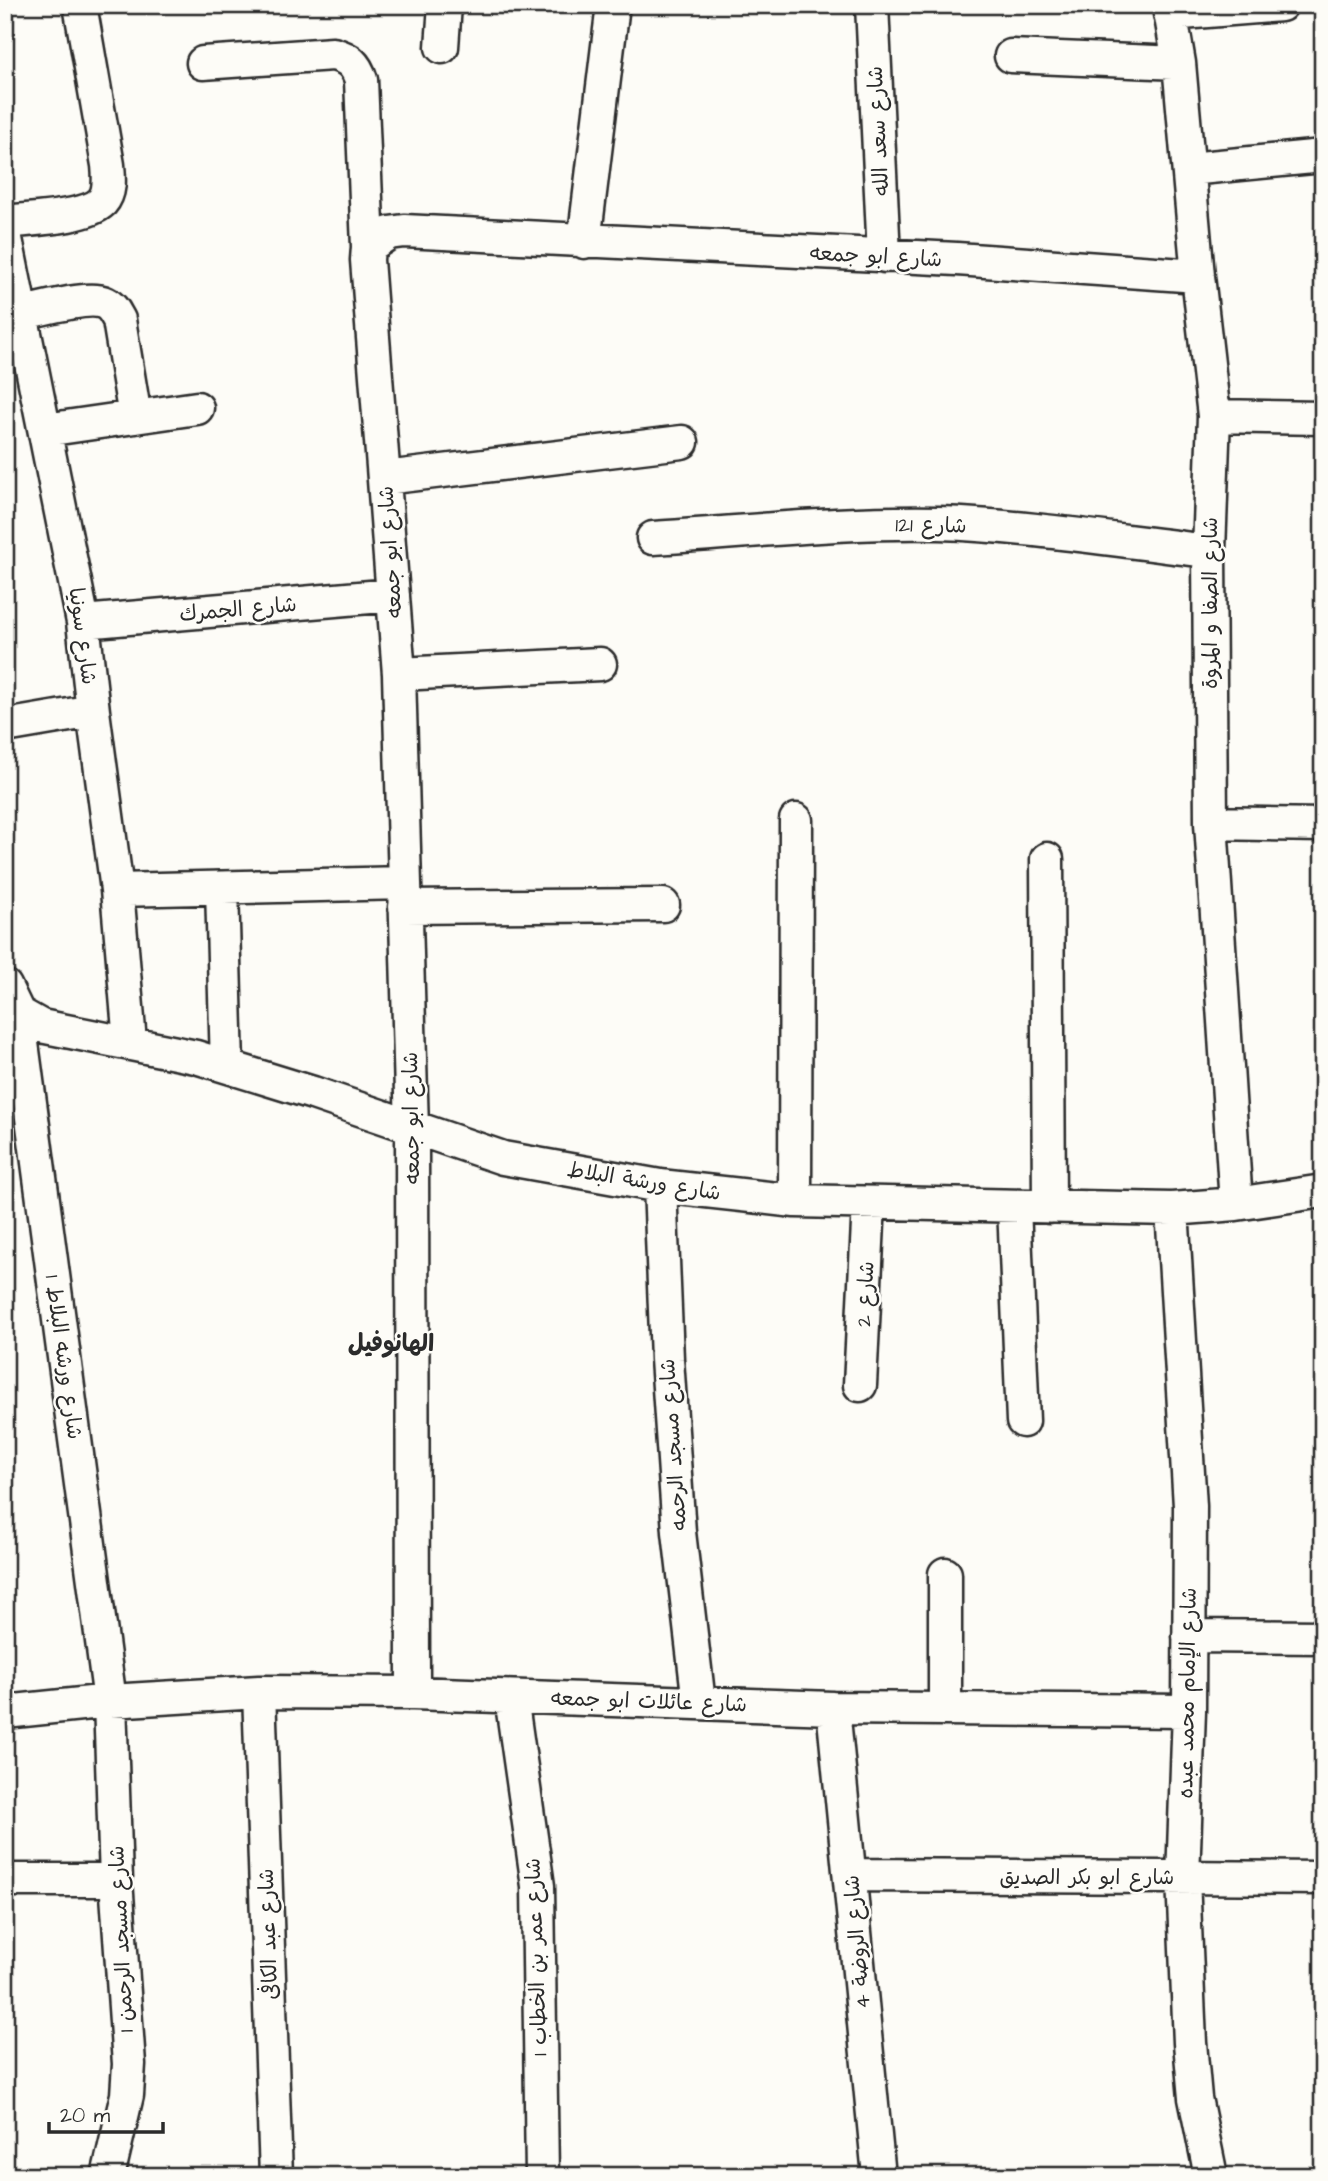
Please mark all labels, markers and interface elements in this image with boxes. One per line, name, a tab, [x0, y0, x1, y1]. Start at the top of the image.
street label: شارع سعد الله	[861, 65, 896, 197]
street label: شارع ابو جمعه	[809, 239, 943, 274]
street label: شارع ابو جمعه	[371, 485, 410, 619]
street label: شارع 121	[895, 510, 967, 541]
street label: شارع الصفا و المروة	[1196, 517, 1225, 689]
street label: شارع سونيا	[61, 586, 104, 686]
street label: شارع الجمرك	[178, 590, 298, 629]
street label: شارع ابو جمعه	[396, 1052, 427, 1184]
street label: شارع ورشة البلاط	[565, 1155, 723, 1208]
street label: شارع 2	[849, 1260, 882, 1328]
street label: شارع ورشه البلاط 1	[38, 1273, 89, 1441]
district label: الهانوفيل	[348, 1327, 434, 1361]
street label: شارع مسجد الرحمه	[653, 1358, 694, 1532]
street label: شارع الإمام محمد عبده	[1171, 1587, 1205, 1799]
street label: شارع عائلات ابو جمعه	[551, 1684, 747, 1719]
street label: شارع مسجد الرحمن 1	[102, 1845, 141, 2033]
street label: شارع عمر بن الخطاب 1	[519, 1857, 554, 2057]
street label: شارع ابو بكر الصديق	[1000, 1863, 1174, 1892]
street label: شارع عبد الكافى	[252, 1868, 285, 2000]
street label: شارع الروضة 4	[837, 1874, 878, 2010]
scale bar	[49, 2090, 163, 2134]
text: 20 m	[60, 2101, 111, 2130]

